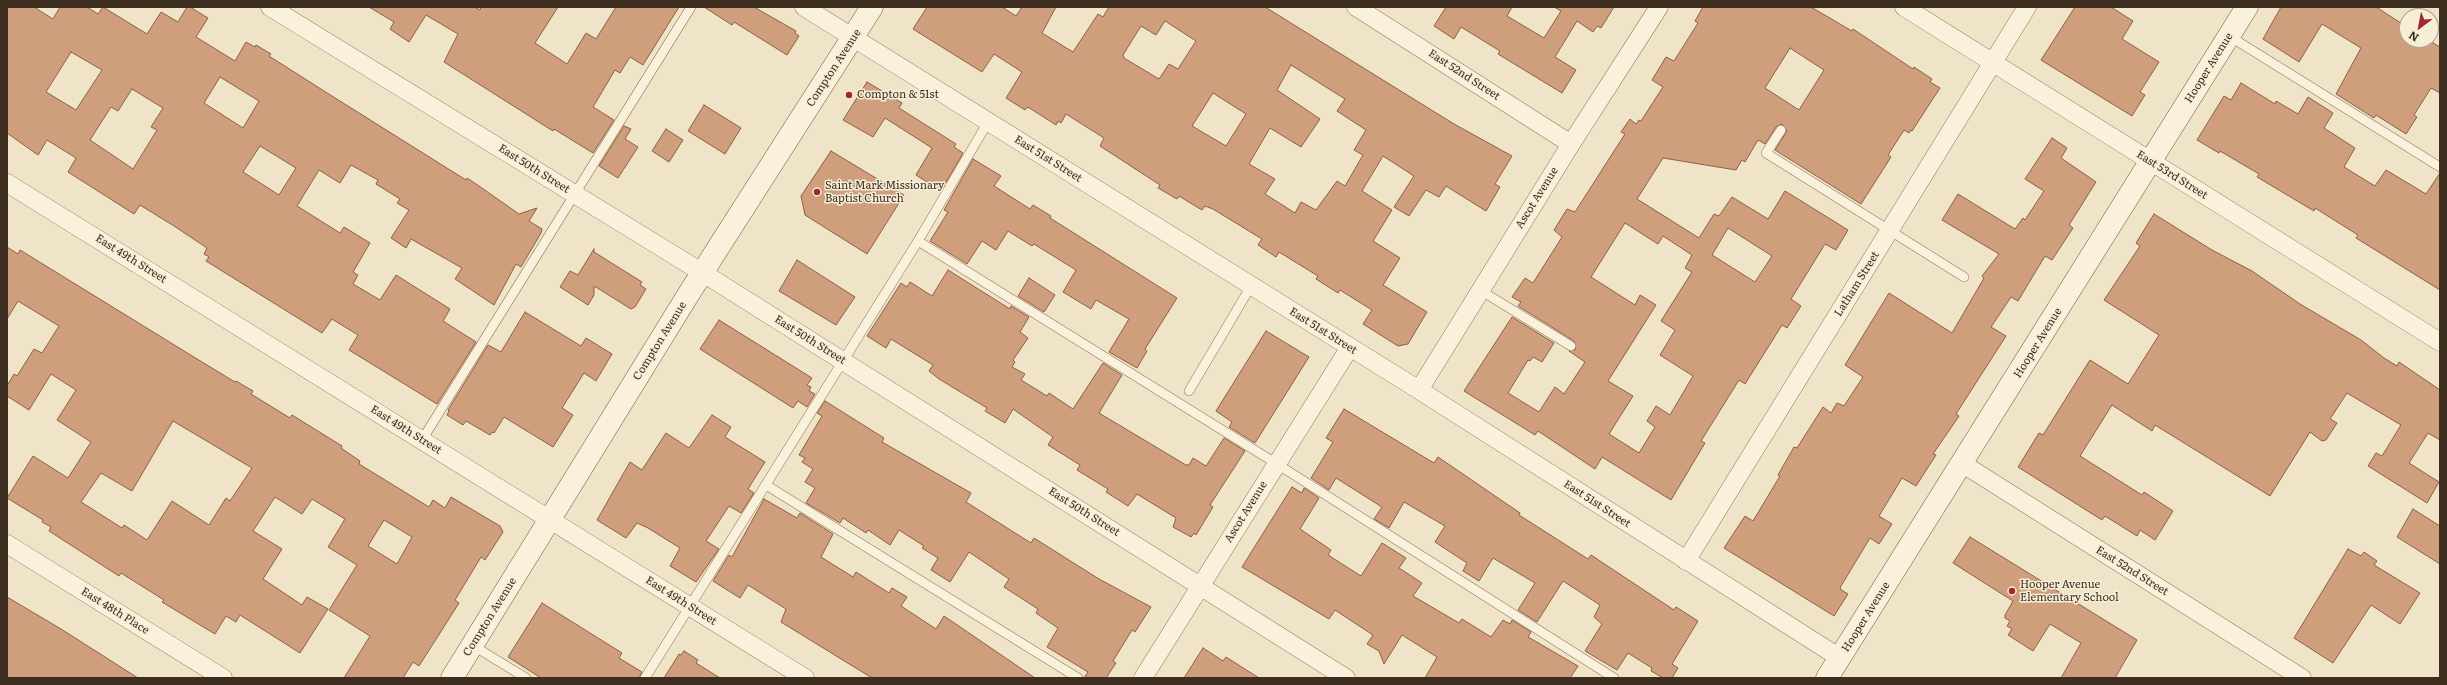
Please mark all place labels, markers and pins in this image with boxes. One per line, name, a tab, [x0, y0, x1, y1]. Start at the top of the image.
place label: Compton & 51st	[857, 88, 939, 102]
marker: Compton & 51st	[844, 90, 854, 100]
place label: Saint Mark Missionary Baptist Church	[825, 179, 944, 205]
marker: Saint Mark Missionary Baptist Church	[812, 187, 822, 197]
place label: Hooper Avenue Elementary School	[2020, 578, 2119, 604]
marker: Hooper Avenue Elementary School	[2007, 586, 2017, 596]

